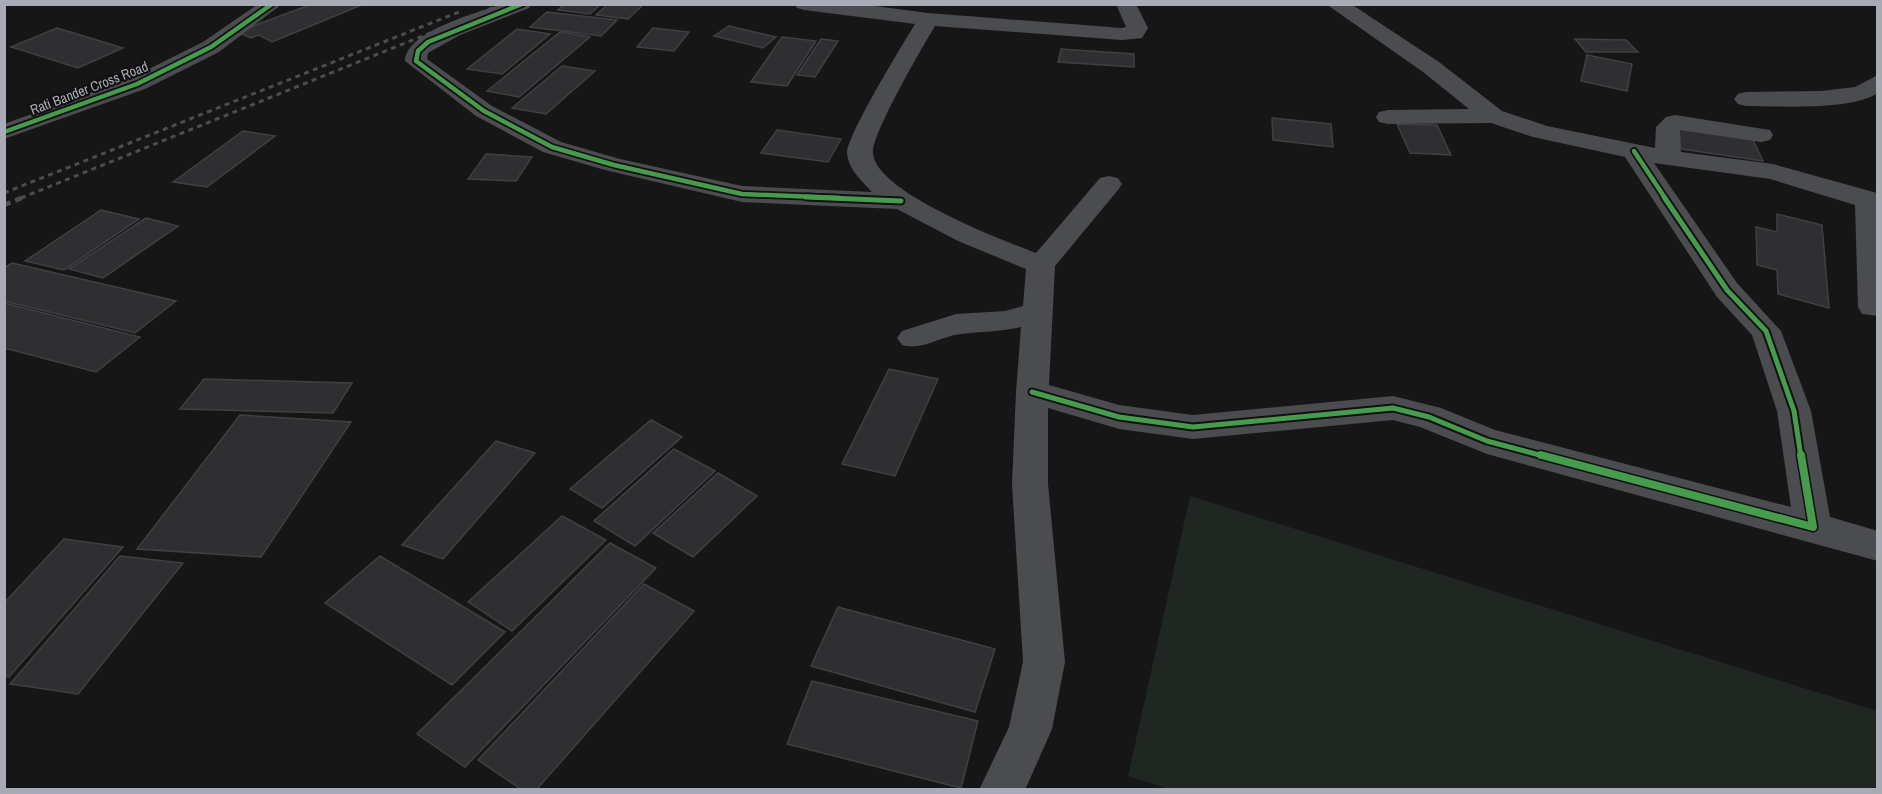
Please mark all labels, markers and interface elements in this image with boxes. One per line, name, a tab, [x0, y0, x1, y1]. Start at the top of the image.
street label: Rati Bander Cross Road	[27, 57, 151, 119]

